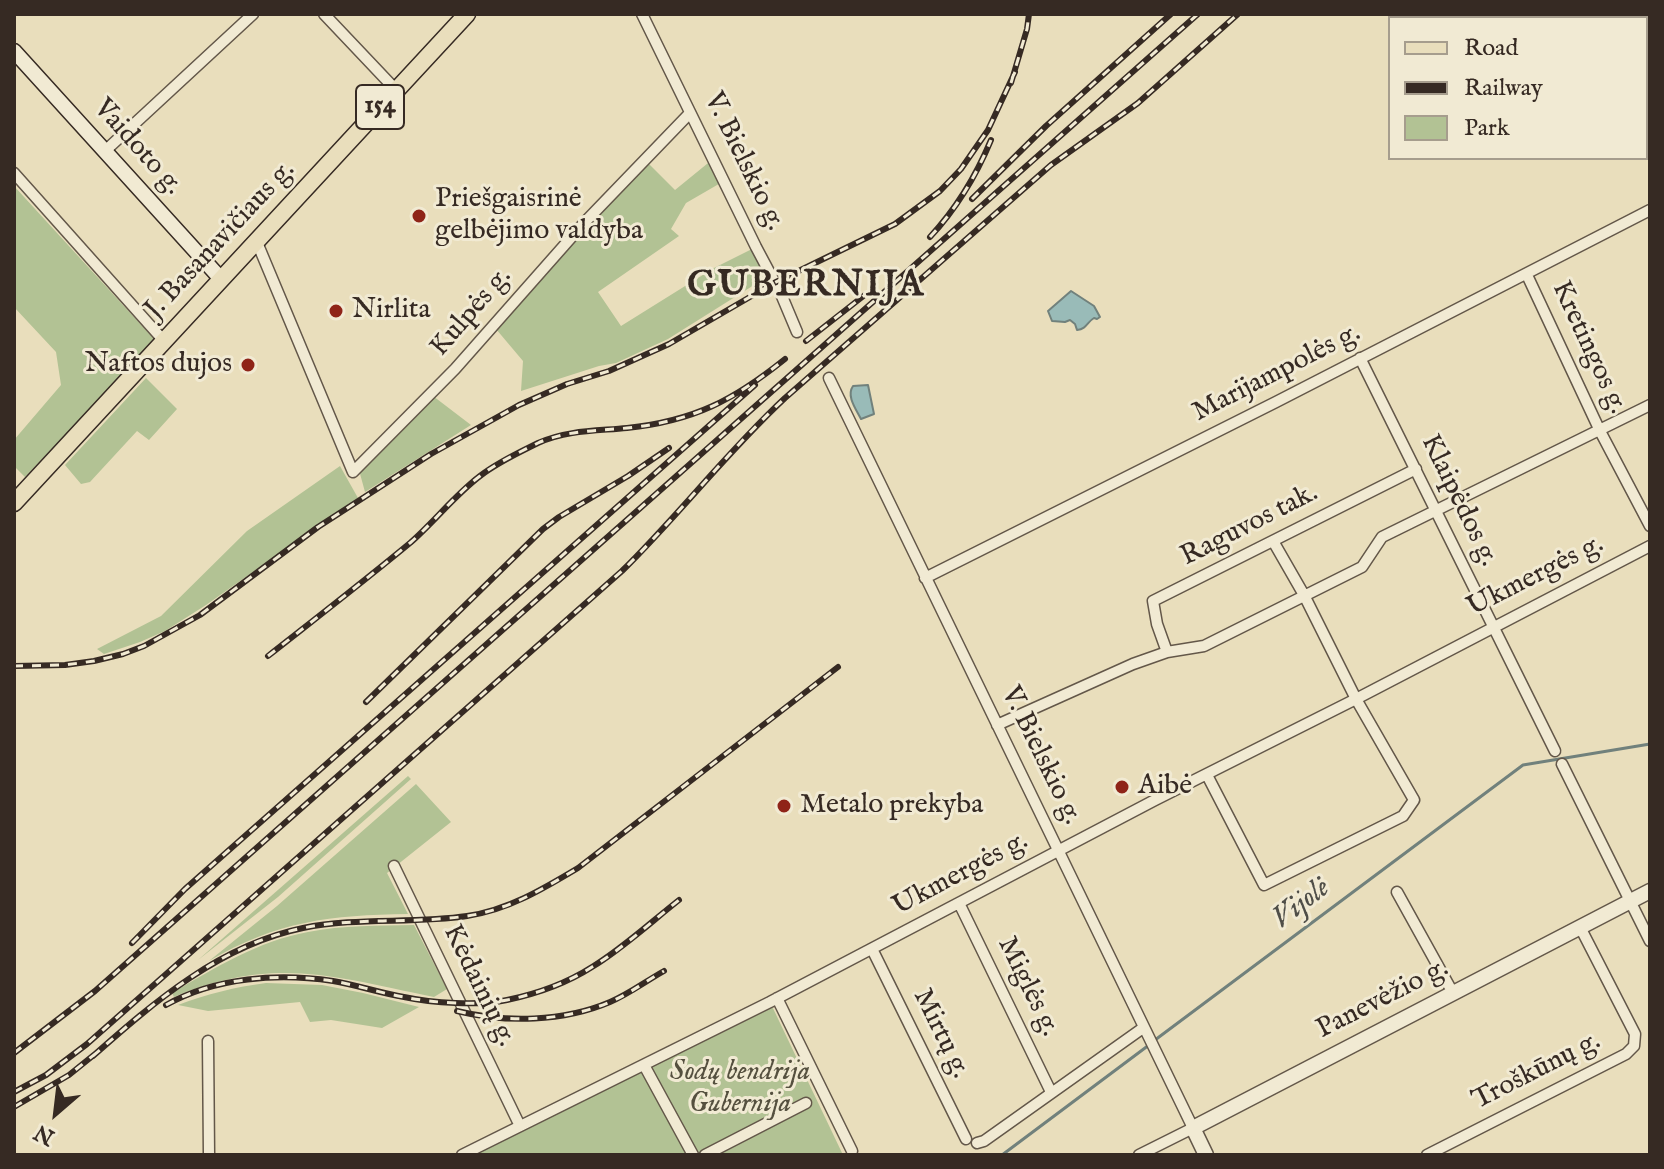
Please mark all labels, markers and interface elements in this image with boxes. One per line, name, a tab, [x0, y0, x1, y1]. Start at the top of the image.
legend	[1388, 16, 1648, 160]
text: Road	[1464, 33, 1518, 64]
text: Railway	[1464, 73, 1543, 104]
road number: 154	[356, 85, 404, 129]
street label: V. Bielskio g.	[695, 87, 791, 237]
street label: Vaidoto g.	[85, 93, 189, 203]
text: Park	[1464, 113, 1510, 144]
street label: J. Basanavičiaus g.	[139, 155, 303, 327]
place label: Priešgaisrinė gelbėjimo valdyba	[435, 183, 643, 249]
marker: Priešgaisrinė gelbėjimo valdyba	[410, 207, 428, 225]
street label: Kulpės g.	[424, 261, 520, 365]
district label: GUBERNIJA	[687, 266, 925, 310]
street label: Kretingos g.	[1543, 276, 1633, 420]
place label: Nirlita	[352, 294, 431, 328]
marker: Nirlita	[327, 302, 345, 320]
street label: Marijampolės g.	[1187, 317, 1367, 431]
place label: Naftos dujos	[85, 348, 232, 382]
marker: Naftos dujos	[239, 356, 257, 374]
street label: Klaipėdos g.	[1412, 430, 1504, 572]
street label: Raguvos tak.	[1176, 477, 1324, 575]
street label: Ukmergės g.	[1462, 528, 1610, 626]
street label: V. Bielskio g.	[992, 681, 1088, 831]
place label: Aibė	[1138, 770, 1192, 804]
marker: Aibė	[1113, 778, 1131, 796]
place label: Metalo prekyba	[800, 789, 983, 823]
marker: Metalo prekyba	[775, 797, 793, 815]
street label: Ukmergės g.	[888, 825, 1034, 925]
water label: Vijolė	[1266, 872, 1338, 938]
street label: Kėdainių g.	[434, 920, 522, 1052]
street label: Miglės g.	[989, 932, 1065, 1042]
street label: Panevėžio g.	[1311, 952, 1455, 1048]
street label: Mirtų g.	[904, 984, 976, 1084]
street label: Troškūnų g.	[1467, 1025, 1607, 1119]
park label: Sodų bendrija Gubernija	[670, 1056, 810, 1122]
north arrow	[16, 1073, 96, 1153]
text: N	[30, 1117, 60, 1151]

